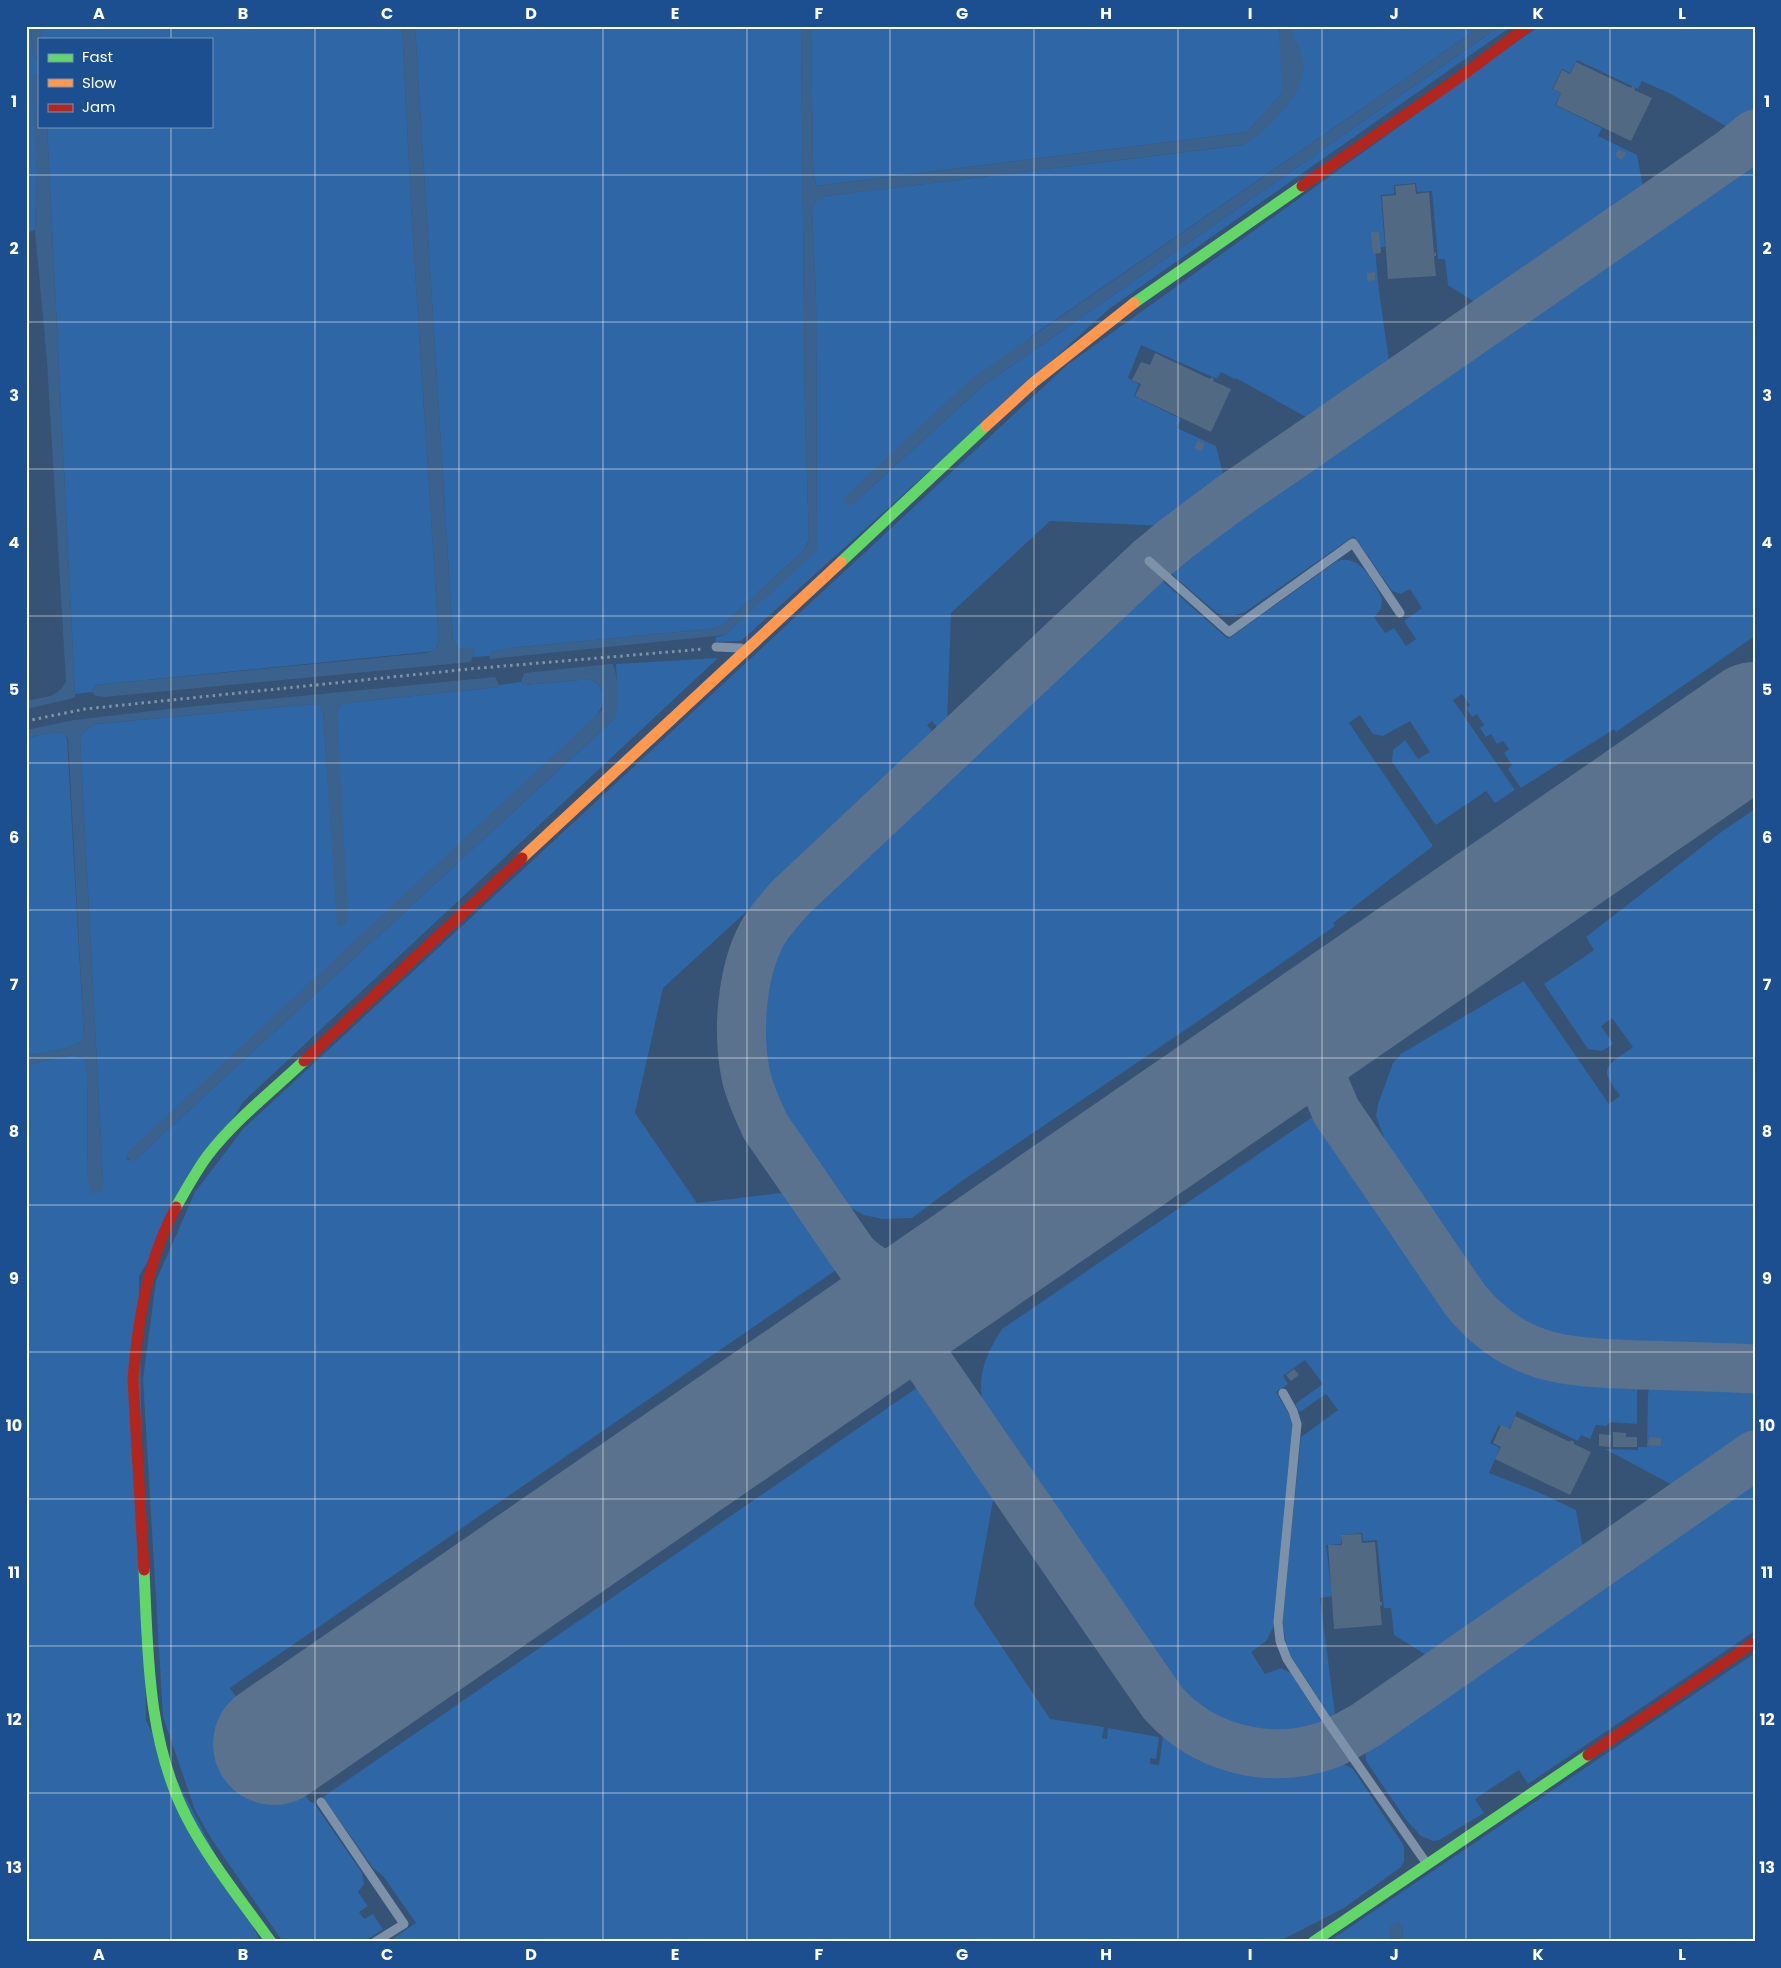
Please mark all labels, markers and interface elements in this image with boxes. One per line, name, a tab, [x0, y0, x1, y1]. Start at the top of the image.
text: A	[93, 2, 105, 25]
text: B	[238, 2, 248, 25]
text: C	[381, 2, 393, 25]
text: D	[525, 2, 537, 25]
text: E	[671, 2, 679, 25]
text: F	[815, 2, 824, 25]
text: G	[956, 2, 968, 25]
text: H	[1100, 2, 1112, 25]
text: I	[1248, 2, 1252, 25]
text: J	[1389, 2, 1399, 25]
text: K	[1532, 2, 1544, 25]
text: L	[1678, 2, 1686, 25]
legend	[38, 38, 212, 128]
text: Fast	[82, 46, 113, 67]
text: Slow	[82, 72, 117, 93]
text: 1	[11, 90, 17, 113]
text: 1	[1764, 90, 1770, 113]
text: Jam	[82, 96, 116, 117]
text: 2	[9, 237, 19, 260]
text: 2	[1762, 237, 1772, 260]
text: 3	[9, 384, 19, 407]
text: 3	[1762, 384, 1772, 407]
text: 4	[9, 531, 20, 554]
text: 4	[1762, 531, 1773, 554]
text: 5	[9, 678, 19, 701]
text: 5	[1762, 678, 1772, 701]
text: 6	[9, 826, 19, 849]
text: 6	[1762, 826, 1772, 849]
text: 7	[10, 973, 19, 996]
text: 7	[1763, 973, 1772, 996]
text: 8	[9, 1120, 19, 1143]
text: 8	[1762, 1120, 1772, 1143]
text: 9	[9, 1267, 19, 1290]
text: 9	[1762, 1267, 1772, 1290]
text: 10	[6, 1414, 22, 1437]
text: 10	[1759, 1414, 1775, 1437]
text: 11	[8, 1561, 20, 1584]
text: 11	[1761, 1561, 1773, 1584]
text: 12	[6, 1708, 22, 1731]
text: 12	[1759, 1708, 1775, 1731]
text: 13	[6, 1856, 22, 1879]
text: 13	[1759, 1856, 1775, 1879]
text: A	[93, 1943, 105, 1966]
text: B	[238, 1943, 248, 1966]
text: C	[381, 1943, 393, 1966]
text: D	[525, 1943, 537, 1966]
text: E	[671, 1943, 679, 1966]
text: F	[815, 1943, 824, 1966]
text: G	[956, 1943, 968, 1966]
text: H	[1100, 1943, 1112, 1966]
text: I	[1248, 1943, 1252, 1966]
text: J	[1389, 1943, 1399, 1966]
text: K	[1532, 1943, 1544, 1966]
text: L	[1678, 1943, 1686, 1966]

